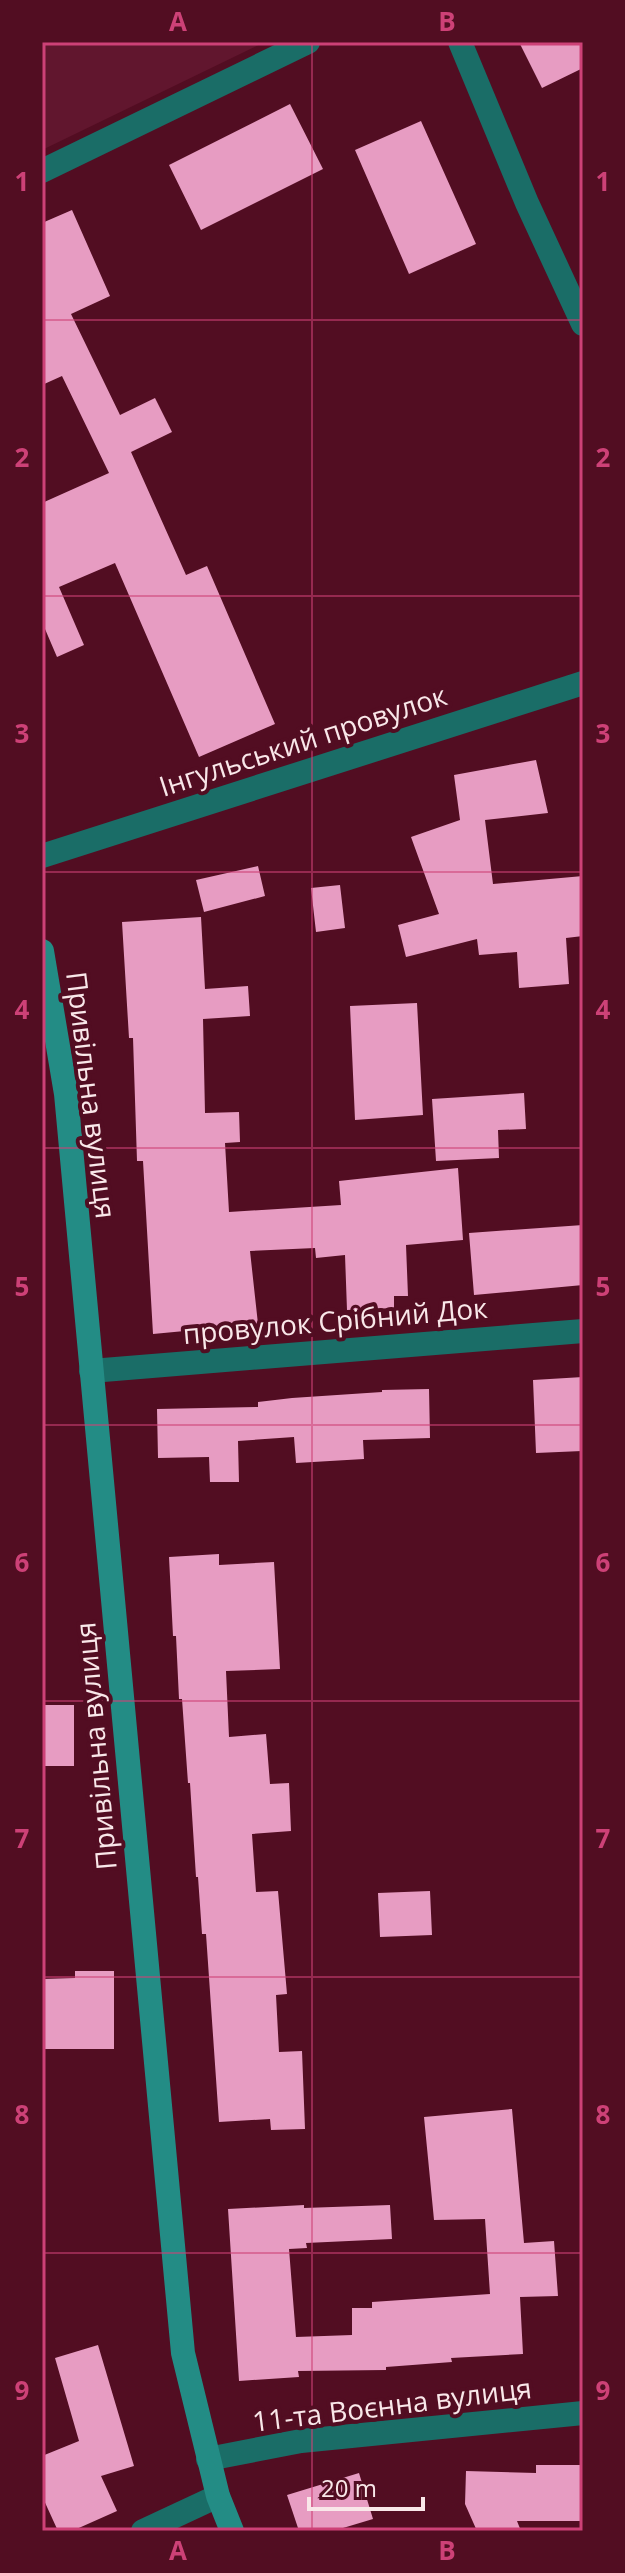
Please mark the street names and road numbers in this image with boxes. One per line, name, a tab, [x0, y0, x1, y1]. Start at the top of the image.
street label: Інгульський провулок	[154, 675, 452, 805]
street label: Привільна вулиця	[58, 969, 126, 1221]
street label: провулок Срібний Док	[181, 1288, 489, 1352]
street label: Привільна вулиця	[65, 1621, 125, 1872]
street label: 11-та Воєнна вулиця	[250, 2368, 534, 2440]

